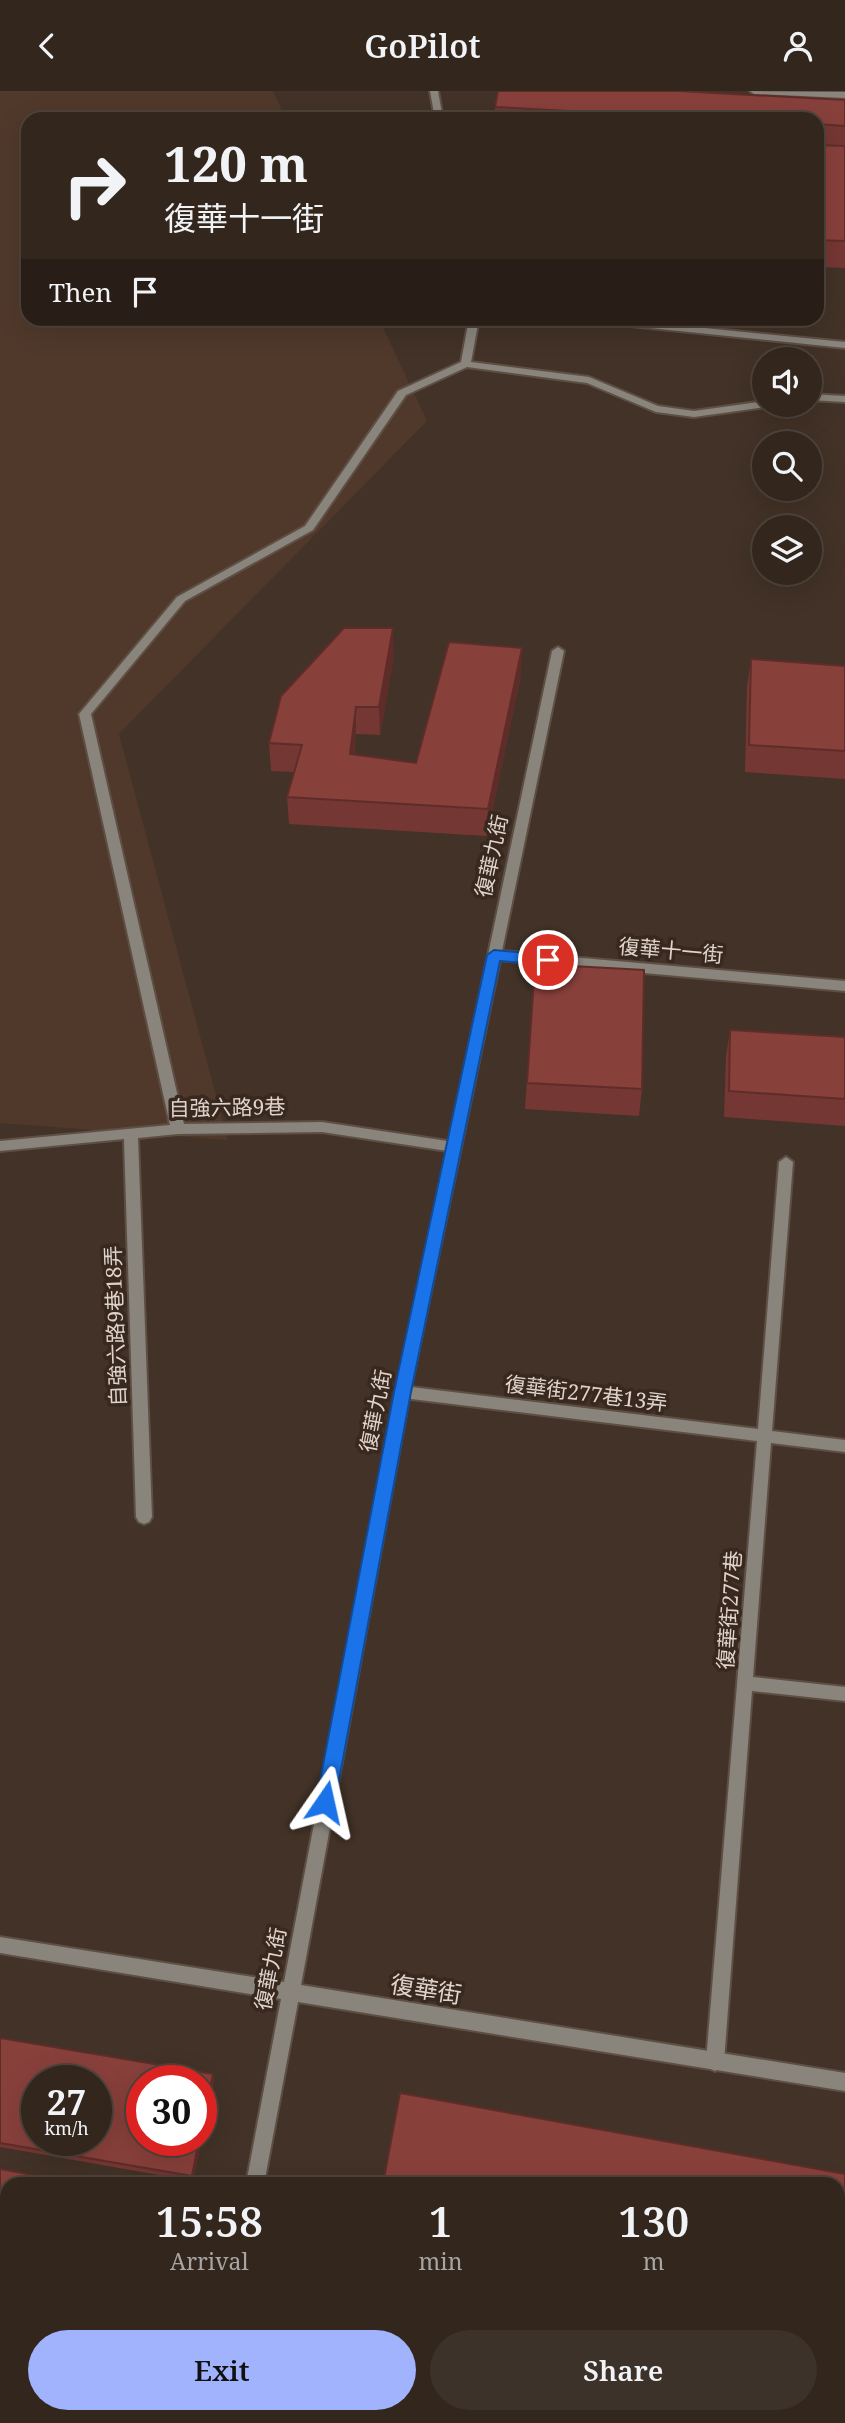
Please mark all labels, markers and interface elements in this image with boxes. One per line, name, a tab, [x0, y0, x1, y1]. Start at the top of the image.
text: GoPilot	[364, 24, 481, 67]
icon: back	[28, 27, 66, 65]
icon: person	[779, 27, 817, 65]
text: 120 m	[164, 130, 308, 196]
icon: right	[49, 140, 140, 231]
text: 復華十一街	[164, 196, 324, 239]
icon: arrive	[126, 273, 164, 311]
text: Then	[49, 274, 112, 310]
map controls	[752, 347, 822, 585]
button: sound	[752, 347, 822, 417]
button: search	[752, 431, 822, 501]
button: layers	[752, 515, 822, 585]
street label: 復華九街	[469, 812, 513, 900]
pin	[518, 930, 578, 990]
street label: 復華十一街	[618, 931, 725, 969]
icon: arrive	[529, 941, 567, 979]
street label: 自強六路9巷	[168, 1092, 286, 1122]
street label: 自強六路9巷18弄	[98, 1245, 132, 1407]
street label: 復華九街	[353, 1367, 397, 1455]
street label: 復華街277巷13弄	[503, 1369, 669, 1417]
street label: 復華街277巷	[711, 1549, 747, 1670]
position arrow	[288, 1765, 362, 1839]
street label: 復華九街	[248, 1925, 292, 2013]
street label: 復華街	[388, 1967, 464, 2010]
speed limit sign: 30	[126, 2065, 217, 2156]
text: 27	[47, 2078, 86, 2125]
text: km/h	[44, 2116, 89, 2140]
text: 15:58	[156, 2192, 263, 2249]
text: 1	[429, 2192, 452, 2249]
text: 130	[618, 2192, 689, 2249]
text: Arrival	[170, 2245, 249, 2277]
text: min	[419, 2245, 463, 2277]
text: m	[643, 2245, 665, 2277]
button: Exit	[28, 2330, 416, 2410]
button: Share	[430, 2330, 817, 2410]

